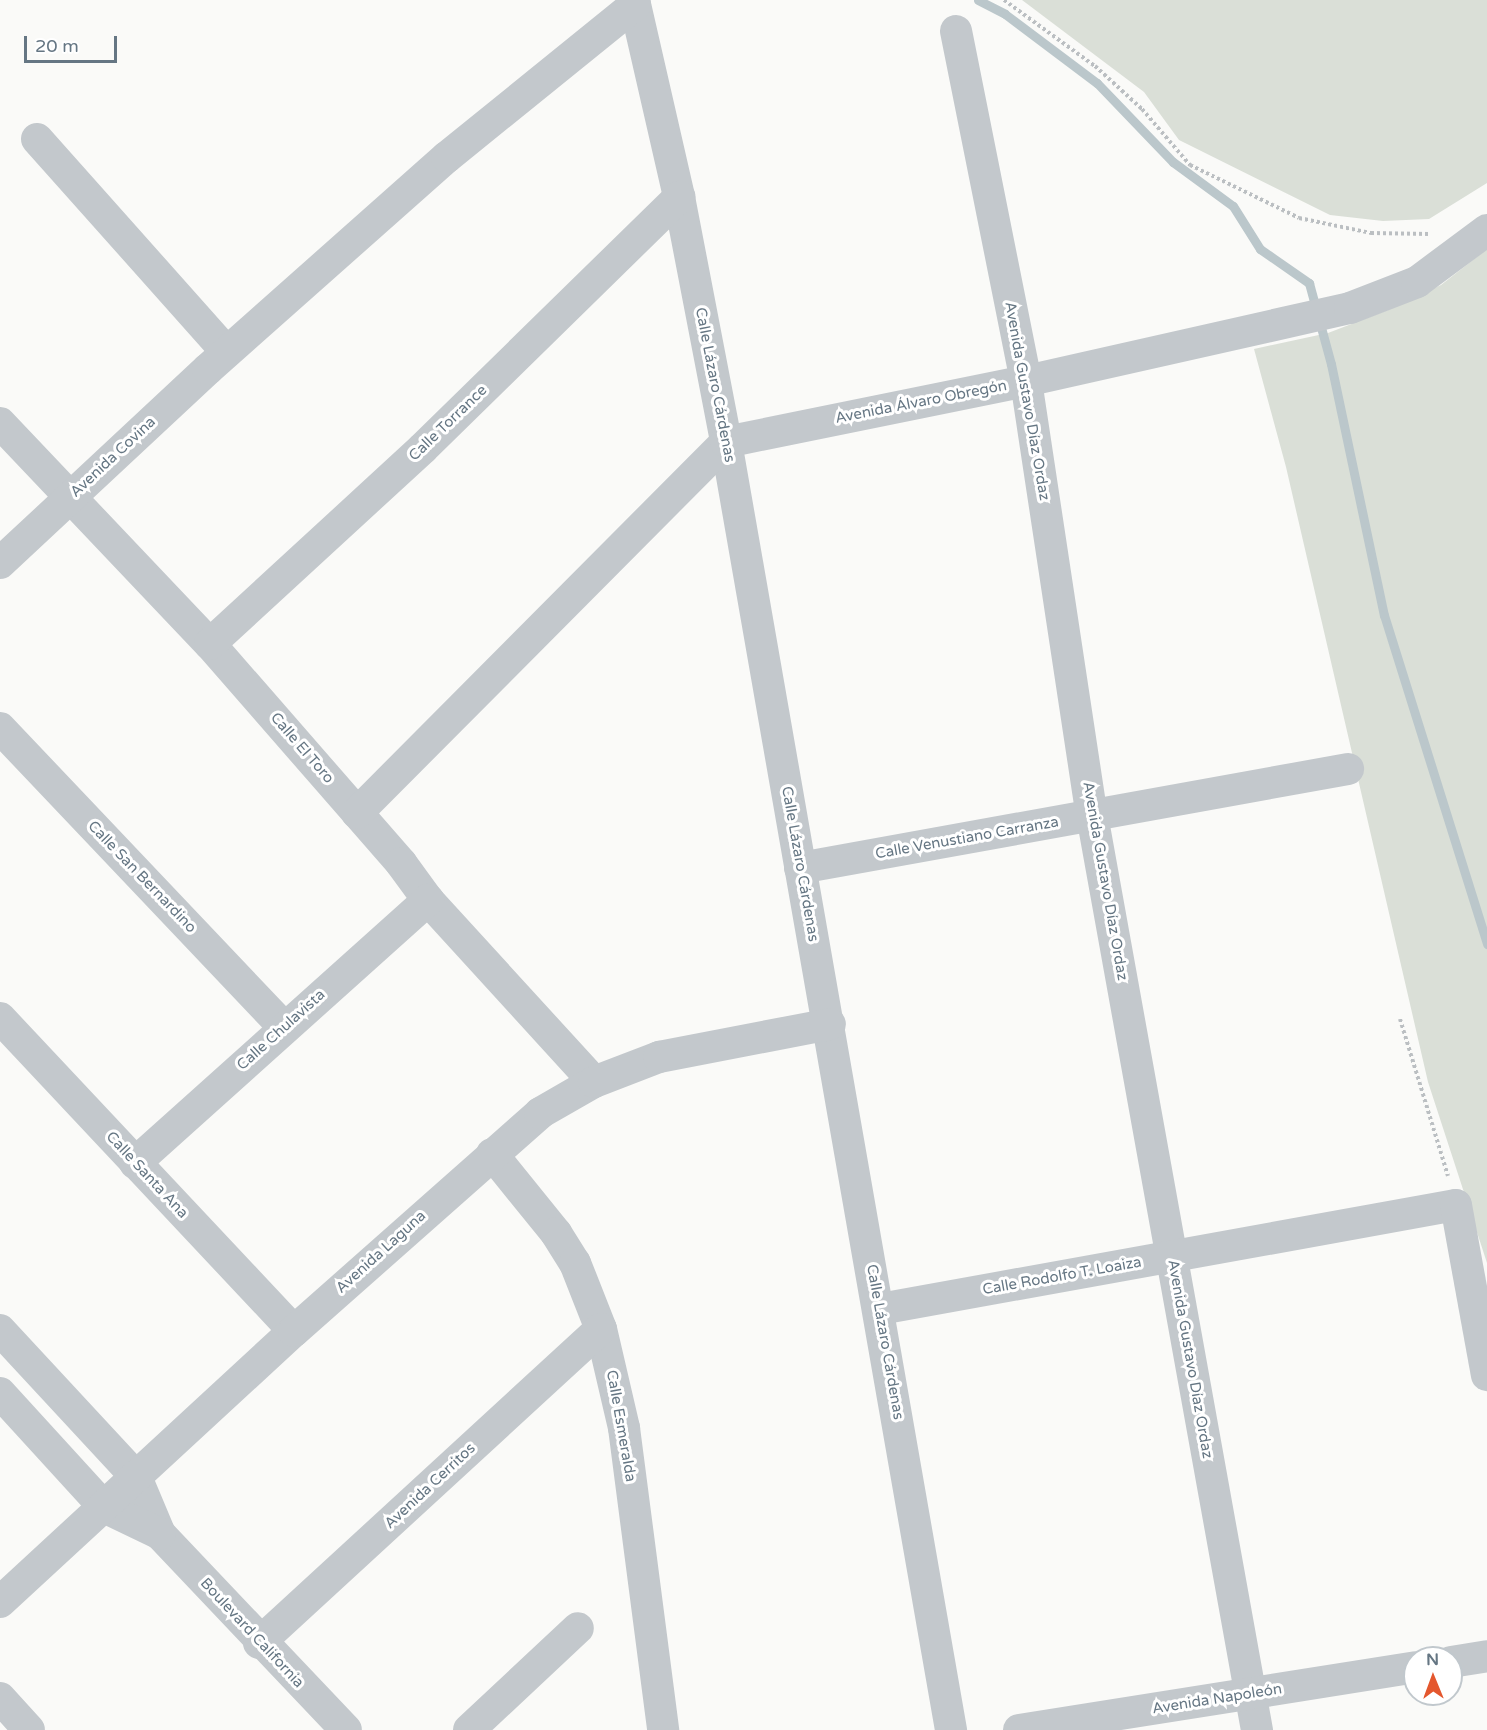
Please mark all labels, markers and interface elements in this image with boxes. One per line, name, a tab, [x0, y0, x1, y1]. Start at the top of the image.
scale bar	[27, 24, 120, 62]
text: 20 m	[35, 35, 79, 57]
street label: Avenida Gustavo Díaz Ordaz	[1001, 300, 1053, 502]
street label: Calle Lázaro Cárdenas	[691, 306, 739, 464]
street label: Avenida Álvaro Obregón	[834, 377, 1008, 427]
street label: Calle Torrance	[405, 381, 491, 465]
street label: Avenida Covina	[67, 413, 159, 501]
street label: Calle El Toro	[266, 709, 338, 787]
street label: Avenida Gustavo Díaz Ordaz	[1079, 780, 1131, 982]
street label: Calle Lázaro Cárdenas	[777, 785, 823, 943]
street label: Calle Venustiano Carranza	[874, 813, 1060, 863]
street label: Calle San Bernardino	[84, 817, 200, 937]
street label: Calle Chulavista	[233, 986, 329, 1074]
street label: Calle Santa Ana	[102, 1128, 192, 1222]
street label: Avenida Laguna	[332, 1207, 430, 1297]
street label: Calle Rodolfo T. Loaiza	[981, 1253, 1143, 1299]
street label: Avenida Gustavo Díaz Ordaz	[1164, 1258, 1216, 1460]
street label: Calle Lázaro Cárdenas	[862, 1263, 908, 1421]
street label: Calle Esmeralda	[602, 1369, 640, 1483]
street label: Avenida Cerritos	[381, 1439, 479, 1533]
street label: Boulevard California	[196, 1574, 308, 1692]
north arrow	[1403, 1646, 1463, 1706]
text: N	[1426, 1650, 1439, 1670]
street label: Avenida Napoleón	[1151, 1680, 1283, 1718]

